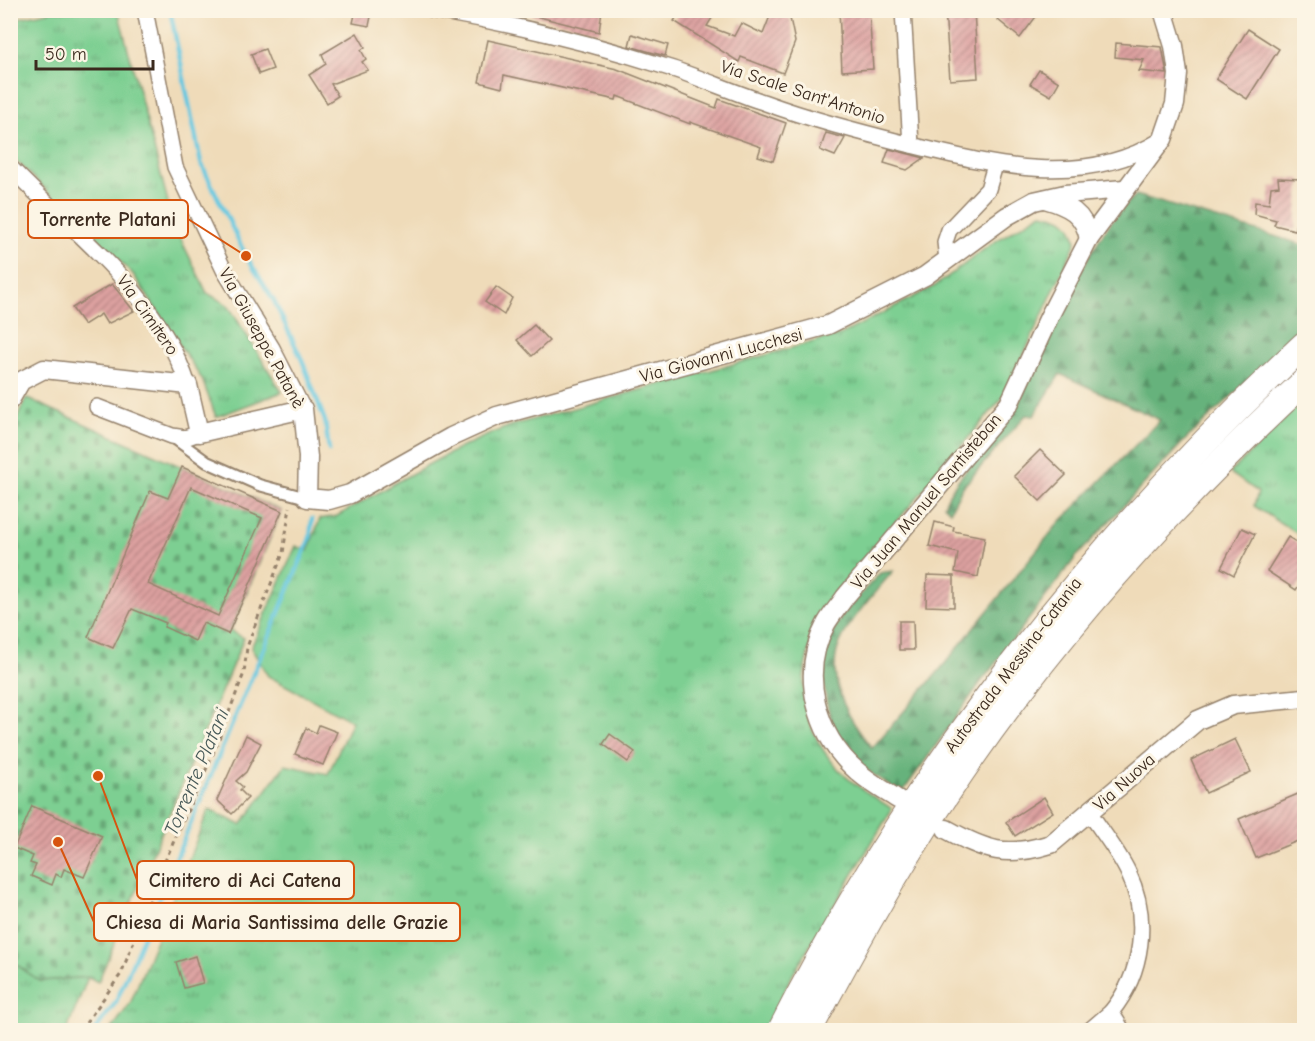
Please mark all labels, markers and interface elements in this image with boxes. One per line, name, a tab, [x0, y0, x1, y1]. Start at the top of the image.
scale bar	[36, 33, 153, 71]
text: 50 m	[45, 44, 87, 65]
street label: Via Scale Sant'Antonio	[718, 56, 888, 129]
callout: Torrente Platani	[28, 200, 188, 238]
text: Torrente Platani	[40, 208, 176, 231]
street label: Via Giuseppe Patanè	[214, 264, 309, 412]
street label: Via Cimitero	[112, 271, 183, 359]
street label: Via Giovanni Lucchesi	[638, 324, 805, 387]
street label: Via Juan Manuel Santisteban	[847, 409, 1006, 593]
street label: Autostrada Messina-Catania	[940, 573, 1086, 757]
water label: Torrente Platani	[159, 705, 234, 839]
street label: Via Nuova	[1089, 749, 1160, 816]
callout: Cimitero di Aci Catena	[137, 861, 354, 899]
text: Cimitero di Aci Catena	[149, 869, 341, 892]
callout: Chiesa di Maria Santissima delle Grazie	[94, 903, 460, 941]
text: Chiesa di Maria Santissima delle Grazie	[106, 911, 448, 934]

